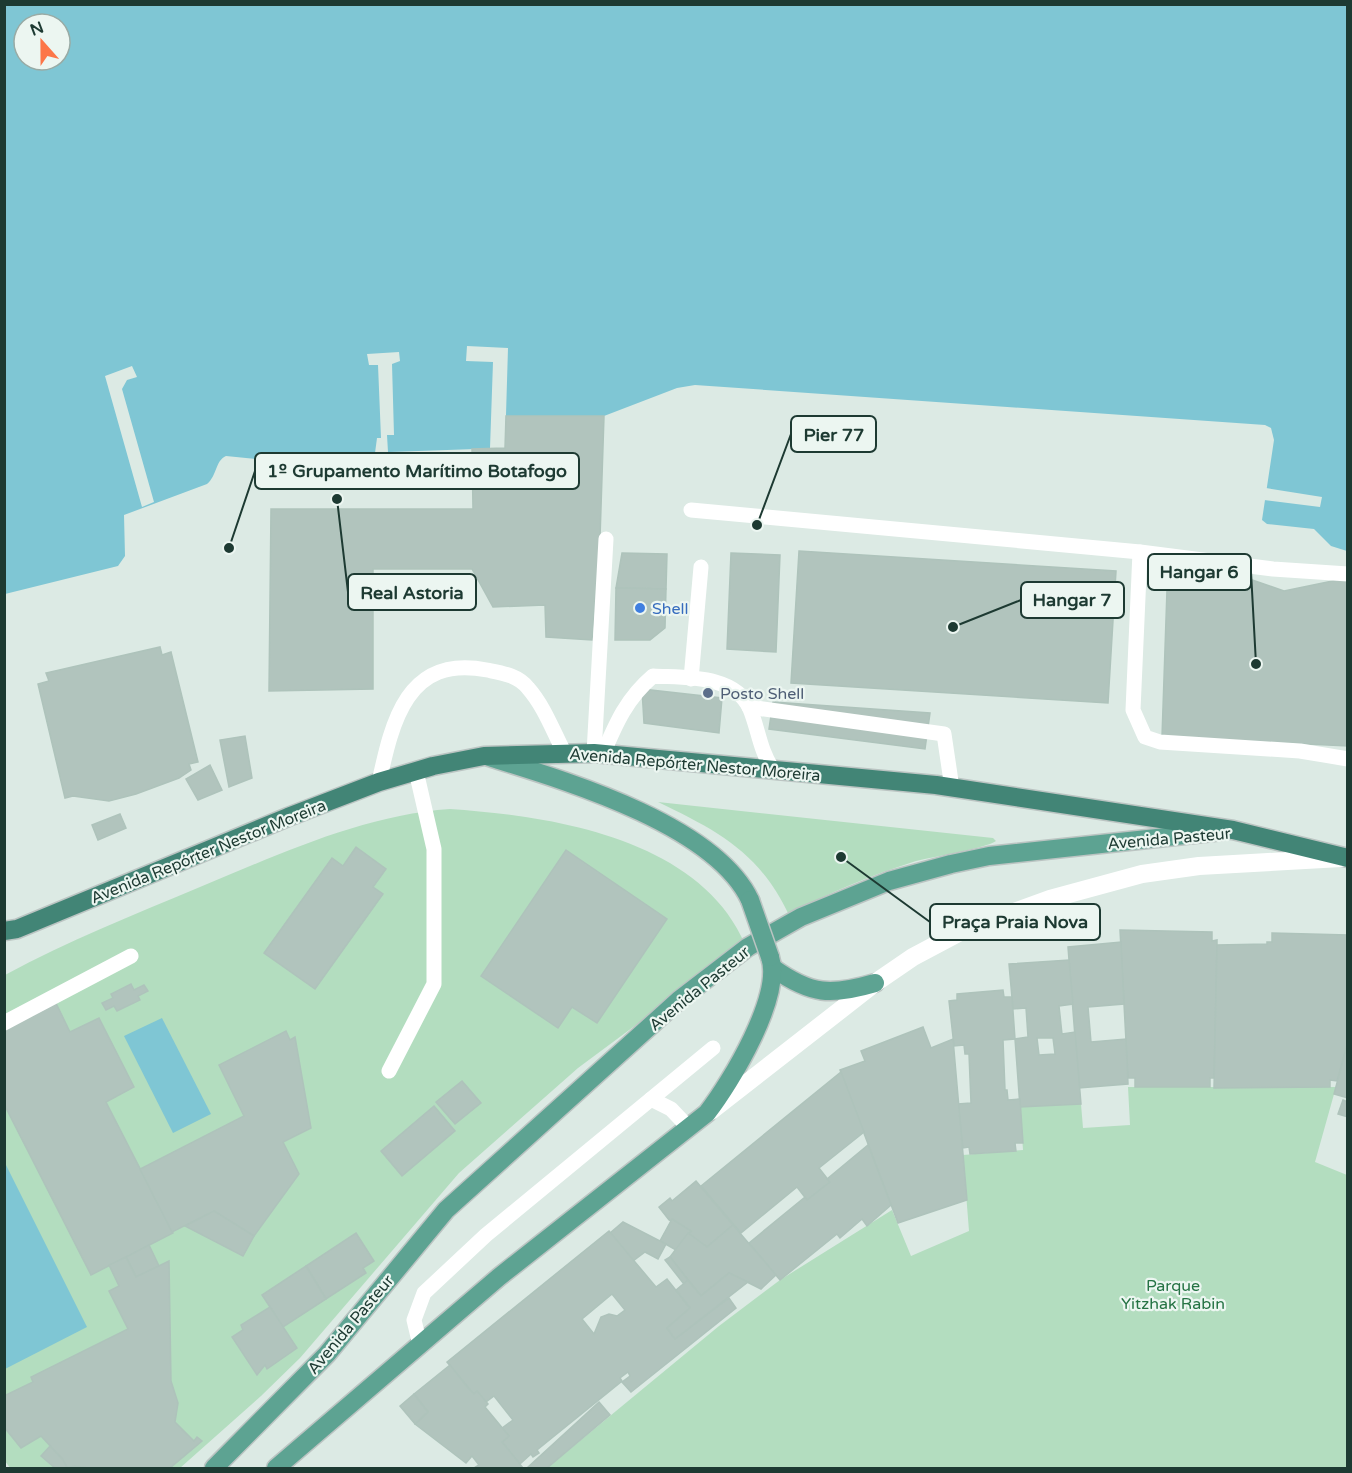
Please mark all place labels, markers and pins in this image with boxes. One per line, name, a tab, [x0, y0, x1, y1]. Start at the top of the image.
callout: Pier 77	[791, 416, 876, 452]
callout: 1º Grupamento Marítimo Botafogo	[255, 453, 579, 489]
callout: Hangar 6	[1148, 554, 1251, 590]
callout: Real Astoria	[348, 574, 476, 610]
callout: Hangar 7	[1021, 582, 1124, 618]
place label: Shell	[652, 599, 689, 619]
marker: Shell	[633, 601, 647, 615]
place label: Posto Shell	[720, 684, 804, 704]
marker: Posto Shell	[701, 686, 715, 700]
callout: Praça Praia Nova	[930, 904, 1100, 940]

